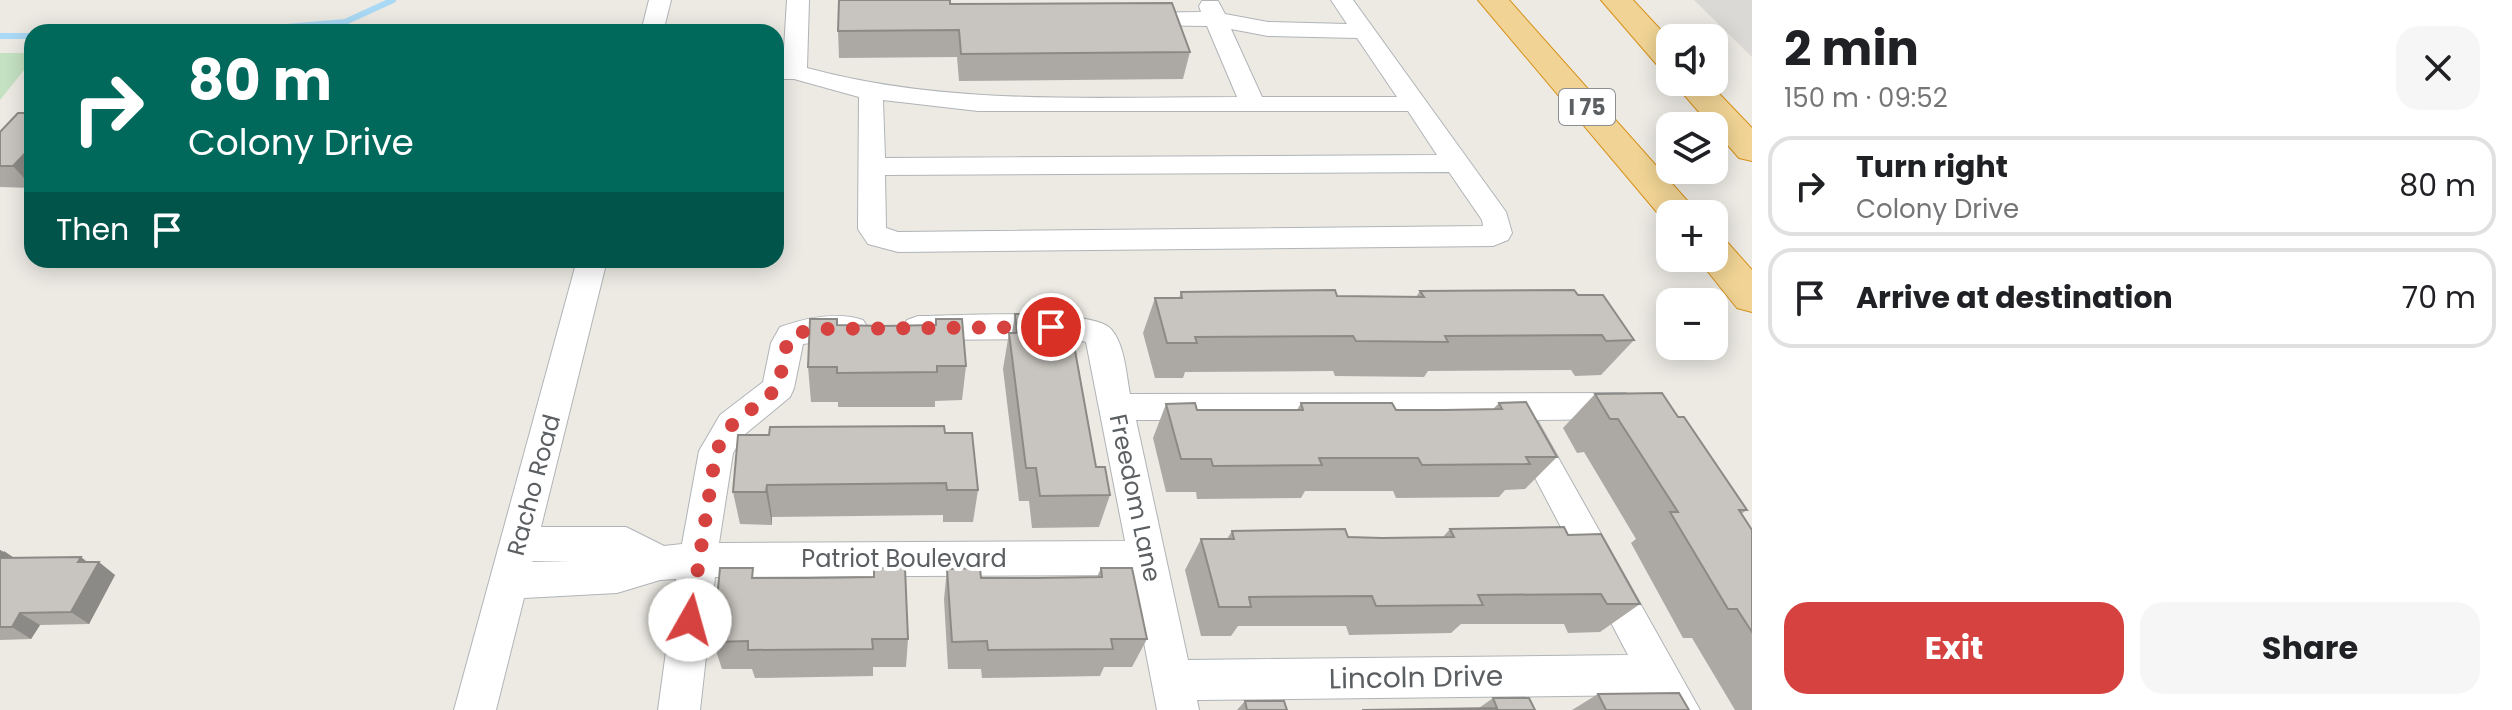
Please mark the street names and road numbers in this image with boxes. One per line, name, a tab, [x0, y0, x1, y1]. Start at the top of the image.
road number: I 75	[1559, 89, 1615, 125]
street label: Racho Road	[499, 411, 568, 559]
street label: Freedom Lane	[1102, 411, 1169, 585]
street label: Patriot Boulevard	[801, 542, 1007, 575]
street label: Lincoln Drive	[1329, 656, 1503, 699]

